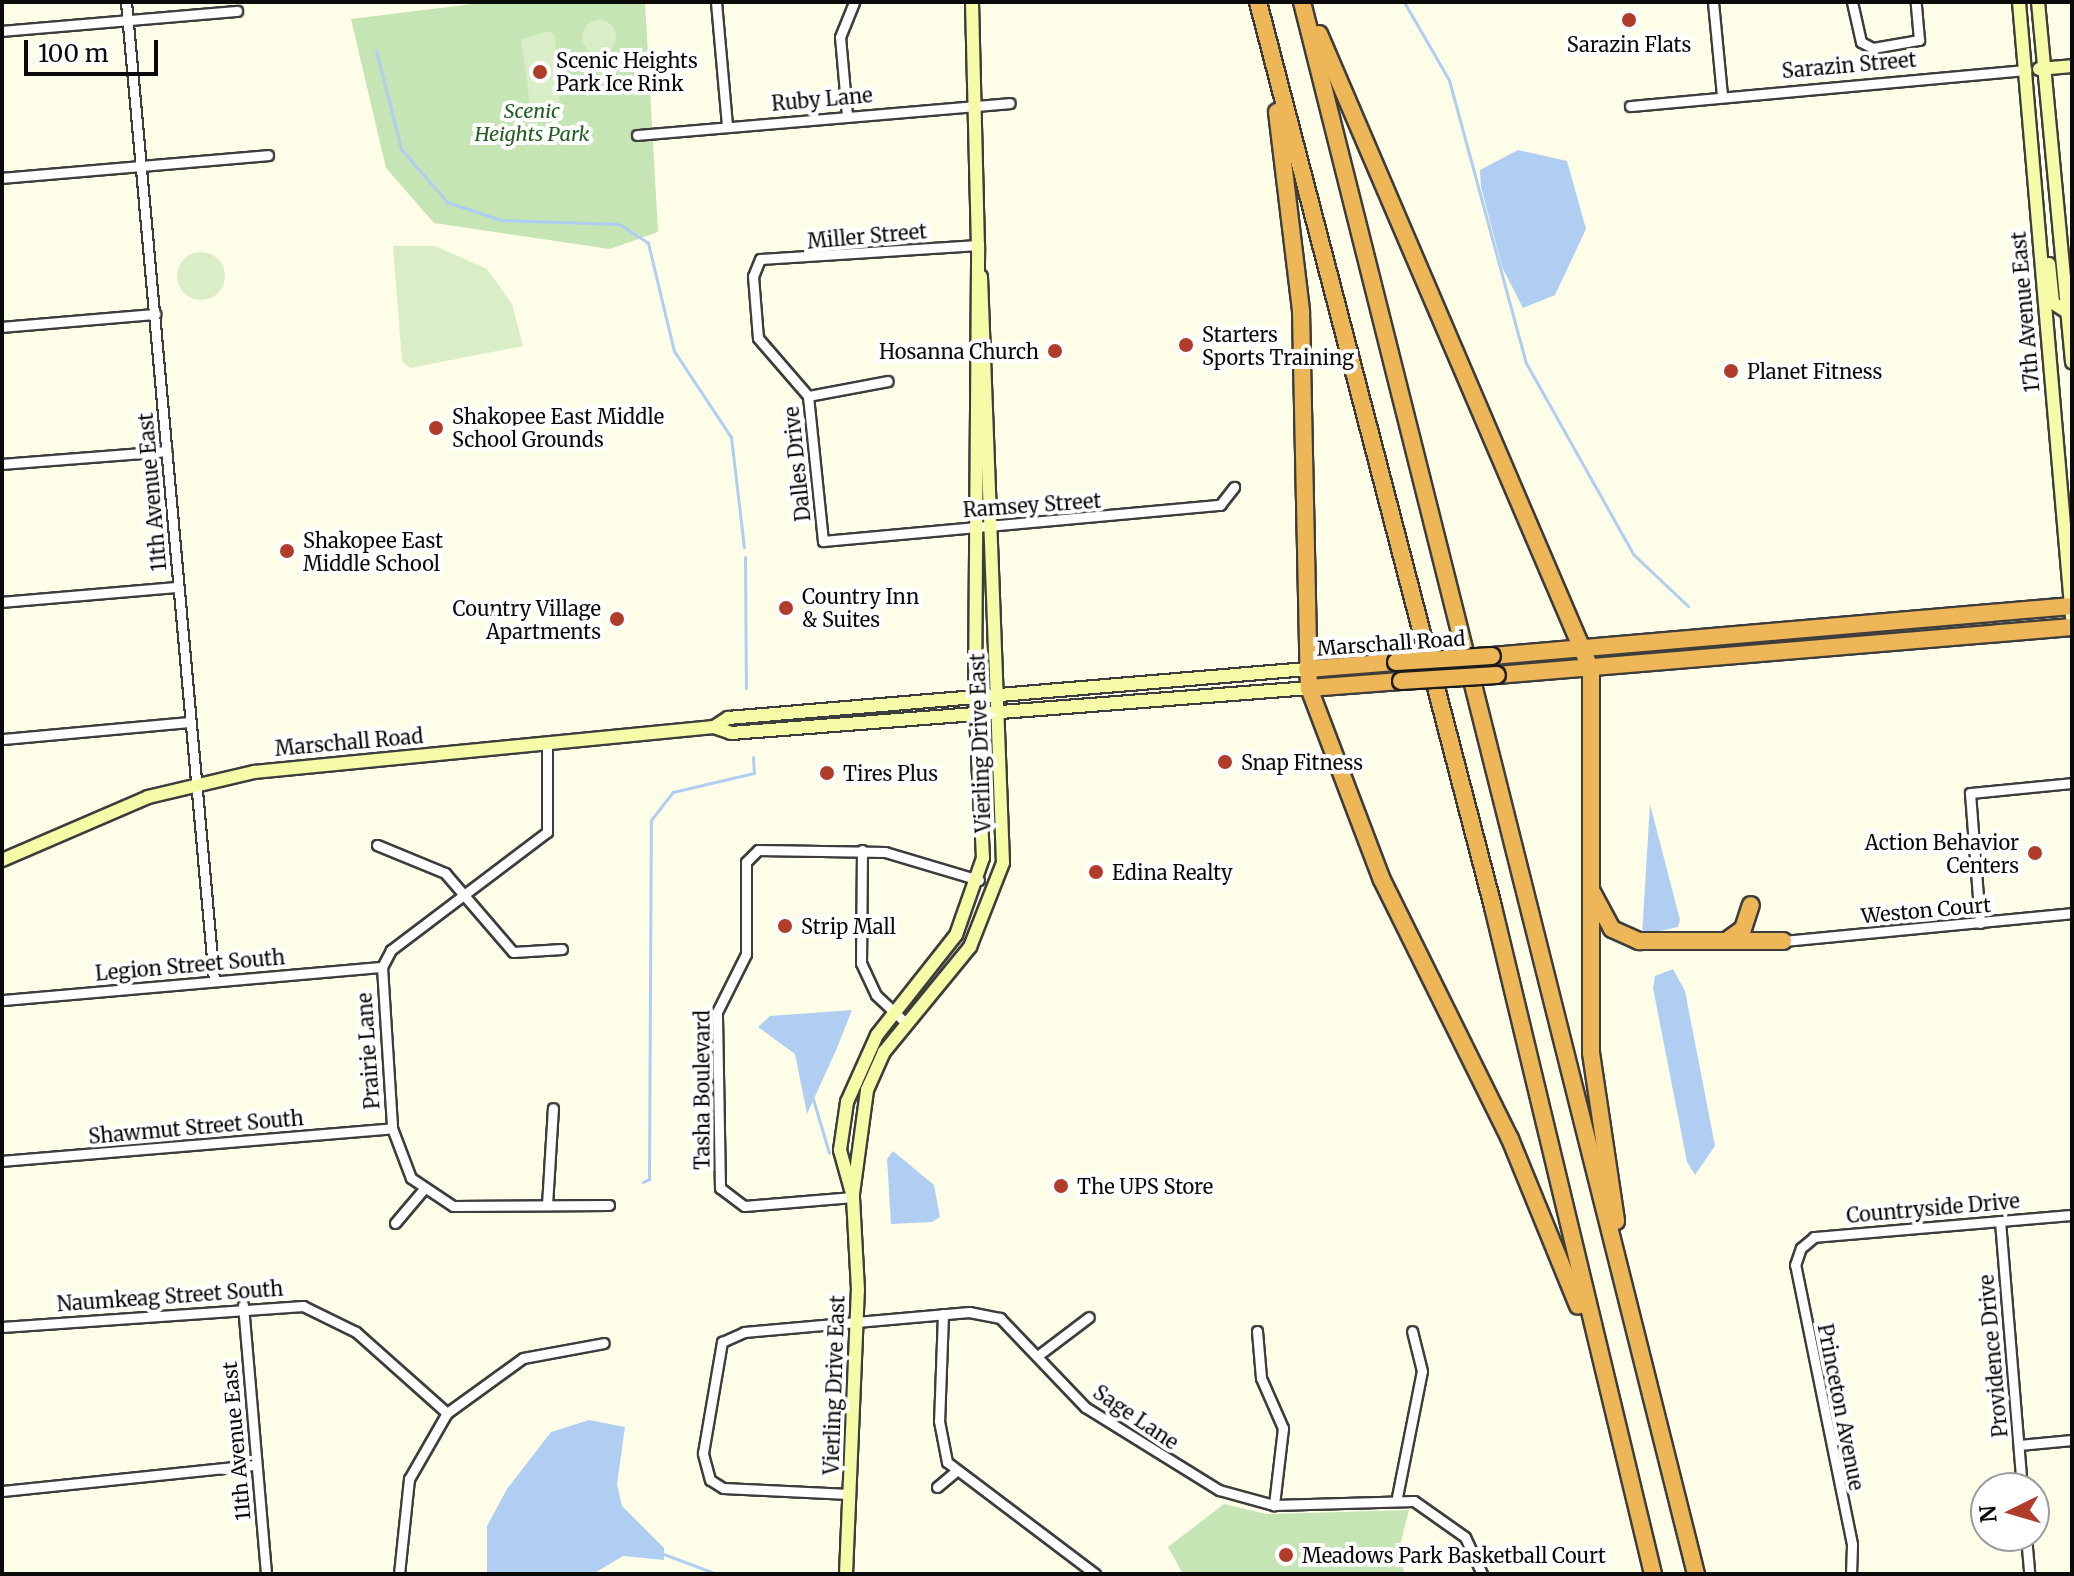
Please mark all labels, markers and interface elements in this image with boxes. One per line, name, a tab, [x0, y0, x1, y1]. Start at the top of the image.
marker: Sarazin Flats	[1620, 11, 1638, 29]
scale bar	[28, 24, 162, 74]
place label: Sarazin Flats	[1567, 32, 1691, 56]
text: 100 m	[38, 38, 108, 69]
street label: Sarazin Street	[1781, 47, 1917, 83]
place label: Scenic Heights Park Ice Rink	[556, 48, 698, 95]
marker: Scenic Heights Park Ice Rink	[531, 63, 549, 81]
street label: Ruby Lane	[770, 83, 874, 115]
park label: Scenic Heights Park	[474, 98, 590, 145]
street label: Miller Street	[806, 219, 928, 253]
street label: 17th Avenue East	[2006, 231, 2044, 393]
place label: Starters Sports Training	[1202, 322, 1354, 369]
marker: Starters Sports Training	[1177, 336, 1195, 354]
place label: Hosanna Church	[879, 339, 1039, 363]
marker: Hosanna Church	[1046, 342, 1064, 360]
place label: Planet Fitness	[1747, 359, 1882, 383]
marker: Planet Fitness	[1722, 362, 1740, 380]
place label: Shakopee East Middle School Grounds	[452, 404, 664, 451]
street label: Dalles Drive	[779, 405, 815, 523]
street label: 11th Avenue East	[133, 412, 171, 572]
marker: Shakopee East Middle School Grounds	[427, 419, 445, 437]
street label: Ramsey Street	[962, 488, 1102, 522]
place label: Shakopee East Middle School	[303, 528, 443, 575]
marker: Shakopee East Middle School	[278, 542, 296, 560]
place label: Country Inn & Suites	[802, 584, 919, 631]
place label: Country Village Apartments	[452, 596, 601, 643]
marker: Country Inn & Suites	[777, 599, 795, 617]
marker: Country Village Apartments	[608, 610, 626, 628]
street label: Marschall Road	[1316, 626, 1466, 660]
street label: Vierling Drive East	[965, 653, 995, 833]
street label: Marschall Road	[274, 724, 424, 760]
place label: Snap Fitness	[1241, 750, 1363, 774]
marker: Snap Fitness	[1216, 753, 1234, 771]
place label: Tires Plus	[843, 761, 938, 785]
marker: Tires Plus	[818, 764, 836, 782]
place label: Action Behavior Centers	[1865, 830, 2019, 877]
marker: Action Behavior Centers	[2026, 844, 2044, 862]
place label: Edina Realty	[1112, 860, 1233, 884]
marker: Edina Realty	[1087, 863, 1105, 881]
street label: Weston Court	[1860, 892, 1992, 928]
place label: Strip Mall	[801, 914, 896, 938]
marker: Strip Mall	[776, 917, 794, 935]
street label: Legion Street South	[94, 945, 286, 985]
street label: Prairie Lane	[352, 992, 384, 1110]
street label: Tasha Boulevard	[690, 1010, 714, 1170]
street label: Shawmut Street South	[87, 1106, 305, 1148]
place label: The UPS Store	[1077, 1174, 1213, 1198]
marker: The UPS Store	[1052, 1177, 1070, 1195]
street label: Countryside Drive	[1845, 1188, 2021, 1228]
street label: Providence Drive	[1974, 1273, 2012, 1439]
street label: Naumkeag Street South	[56, 1276, 284, 1316]
street label: Vierling Drive East	[819, 1295, 849, 1475]
street label: Princeton Avenue	[1813, 1322, 1869, 1492]
street label: 11th Avenue East	[217, 1361, 255, 1521]
street label: Sage Lane	[1089, 1380, 1183, 1454]
north arrow	[1970, 1472, 2050, 1552]
text: N	[1973, 1504, 2003, 1524]
place label: Meadows Park Basketball Court	[1302, 1543, 1606, 1567]
marker: Meadows Park Basketball Court	[1277, 1546, 1295, 1564]

